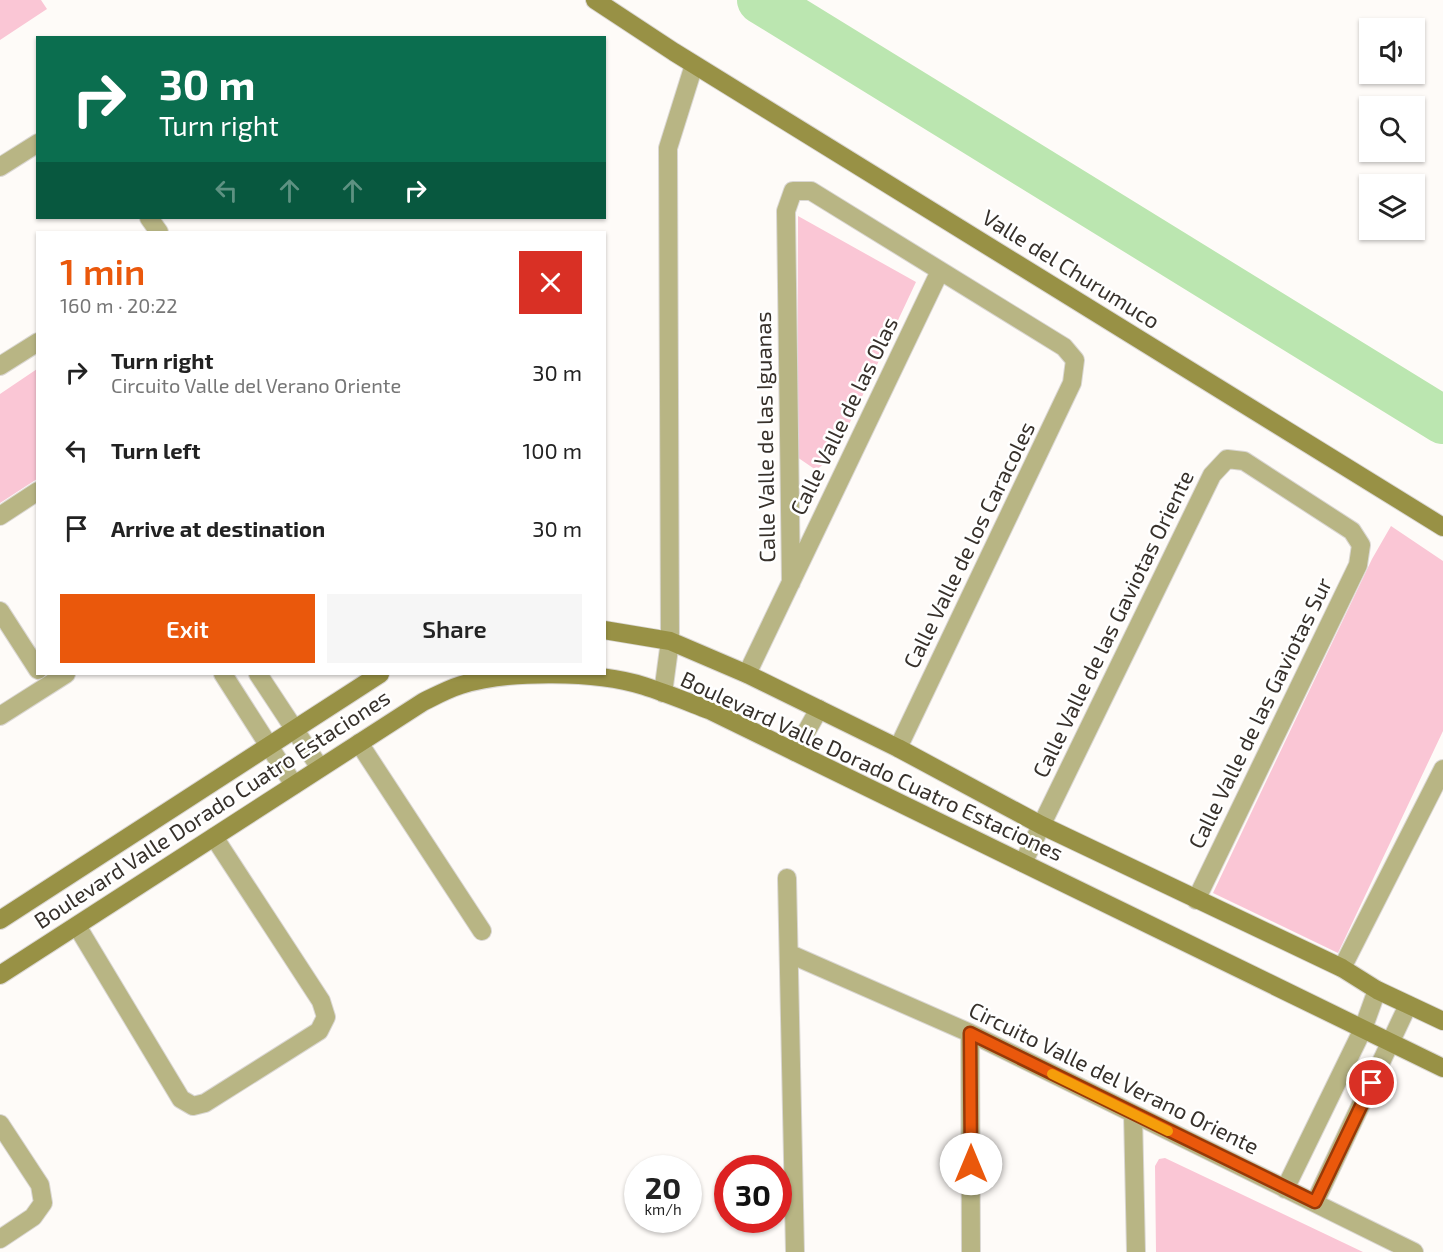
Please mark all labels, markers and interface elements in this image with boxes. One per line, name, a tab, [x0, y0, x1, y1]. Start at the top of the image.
map controls	[1359, 18, 1425, 240]
button: sound	[1359, 18, 1425, 84]
text: 30 m	[159, 58, 255, 108]
icon: right	[60, 60, 138, 138]
button: search	[1359, 96, 1425, 162]
text: Turn right	[159, 109, 279, 141]
icon: left	[210, 174, 243, 207]
icon: ahead	[273, 174, 306, 207]
icon: ahead	[336, 174, 369, 207]
icon: right	[399, 174, 432, 207]
button: layers	[1359, 174, 1425, 240]
street label: Valle del Churumuco	[978, 203, 1165, 333]
text: 1 min	[60, 249, 145, 292]
button: close	[519, 251, 582, 314]
text: 160 m · 20:22	[60, 293, 178, 317]
street label: Calle Valle de las Iguanas	[749, 311, 779, 563]
street label: Calle Valle de las Olas	[784, 312, 902, 519]
text: Turn right	[111, 347, 213, 373]
icon: right	[60, 356, 93, 389]
text: 30 m	[532, 359, 582, 385]
text: Circuito Valle del Verano Oriente	[111, 373, 401, 397]
street label: Calle Valle de los Caracoles	[897, 417, 1039, 672]
icon: left	[60, 434, 93, 467]
text: Turn left	[111, 437, 200, 463]
text: 100 m	[523, 437, 582, 463]
street label: Calle Valle de las Gaviotas Oriente	[1026, 466, 1198, 781]
icon: arrive	[60, 512, 93, 545]
text: Arrive at destination	[111, 515, 325, 541]
text: 30 m	[532, 515, 582, 541]
street label: Calle Valle de las Gaviotas Sur	[1182, 573, 1336, 852]
button: Exit	[60, 594, 315, 663]
button: Share	[327, 594, 582, 663]
street label: Boulevard Valle Dorado Cuatro Estaciones	[677, 665, 1068, 865]
street label: Boulevard Valle Dorado Cuatro Estaciones	[29, 683, 394, 933]
street label: Circuito Valle del Verano Oriente	[965, 995, 1264, 1159]
pin	[1346, 1057, 1397, 1108]
icon: arrive	[1355, 1066, 1388, 1099]
position arrow	[939, 1132, 1003, 1196]
speed limit sign: 30	[714, 1155, 792, 1233]
text: 20	[645, 1169, 681, 1205]
text: km/h	[644, 1200, 682, 1218]

